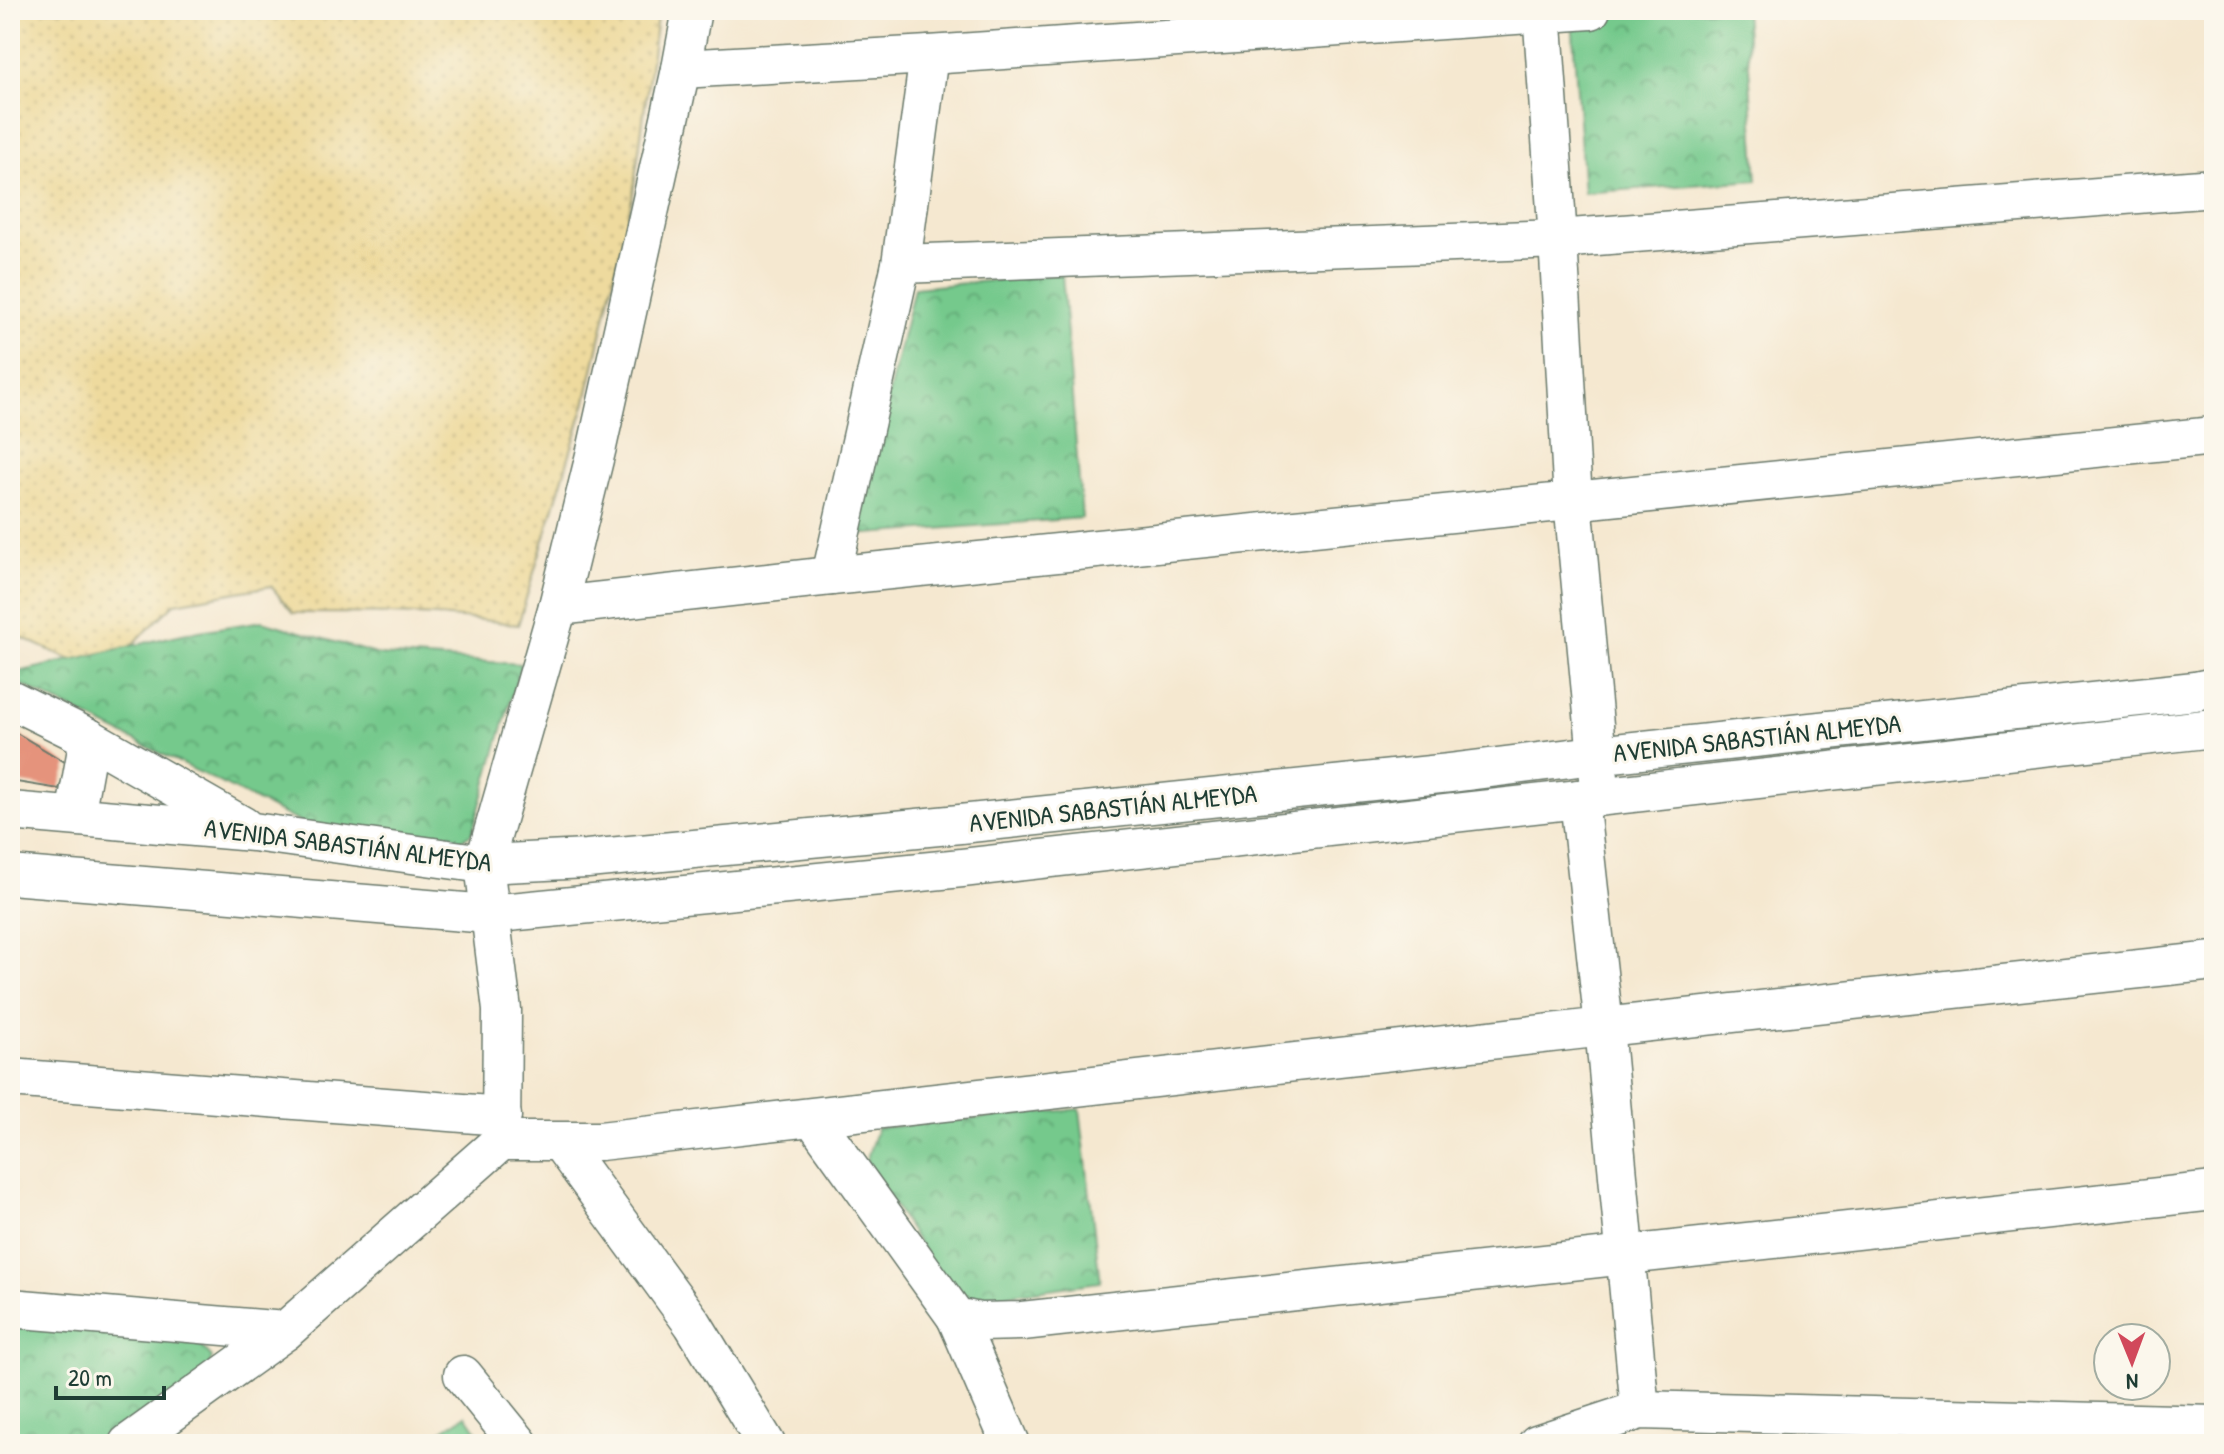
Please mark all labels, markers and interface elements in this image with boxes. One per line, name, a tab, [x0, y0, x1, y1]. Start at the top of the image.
street label: AVENIDA SABASTIÁN ALMEYDA	[1612, 705, 1903, 770]
street label: AVENIDA SABASTIÁN ALMEYDA	[968, 775, 1259, 840]
street label: AVENIDA SABASTIÁN ALMEYDA	[203, 810, 494, 880]
north arrow	[2092, 1322, 2172, 1402]
scale bar	[56, 1350, 164, 1400]
text: 20 m	[68, 1361, 112, 1393]
text: N	[2126, 1367, 2138, 1397]

